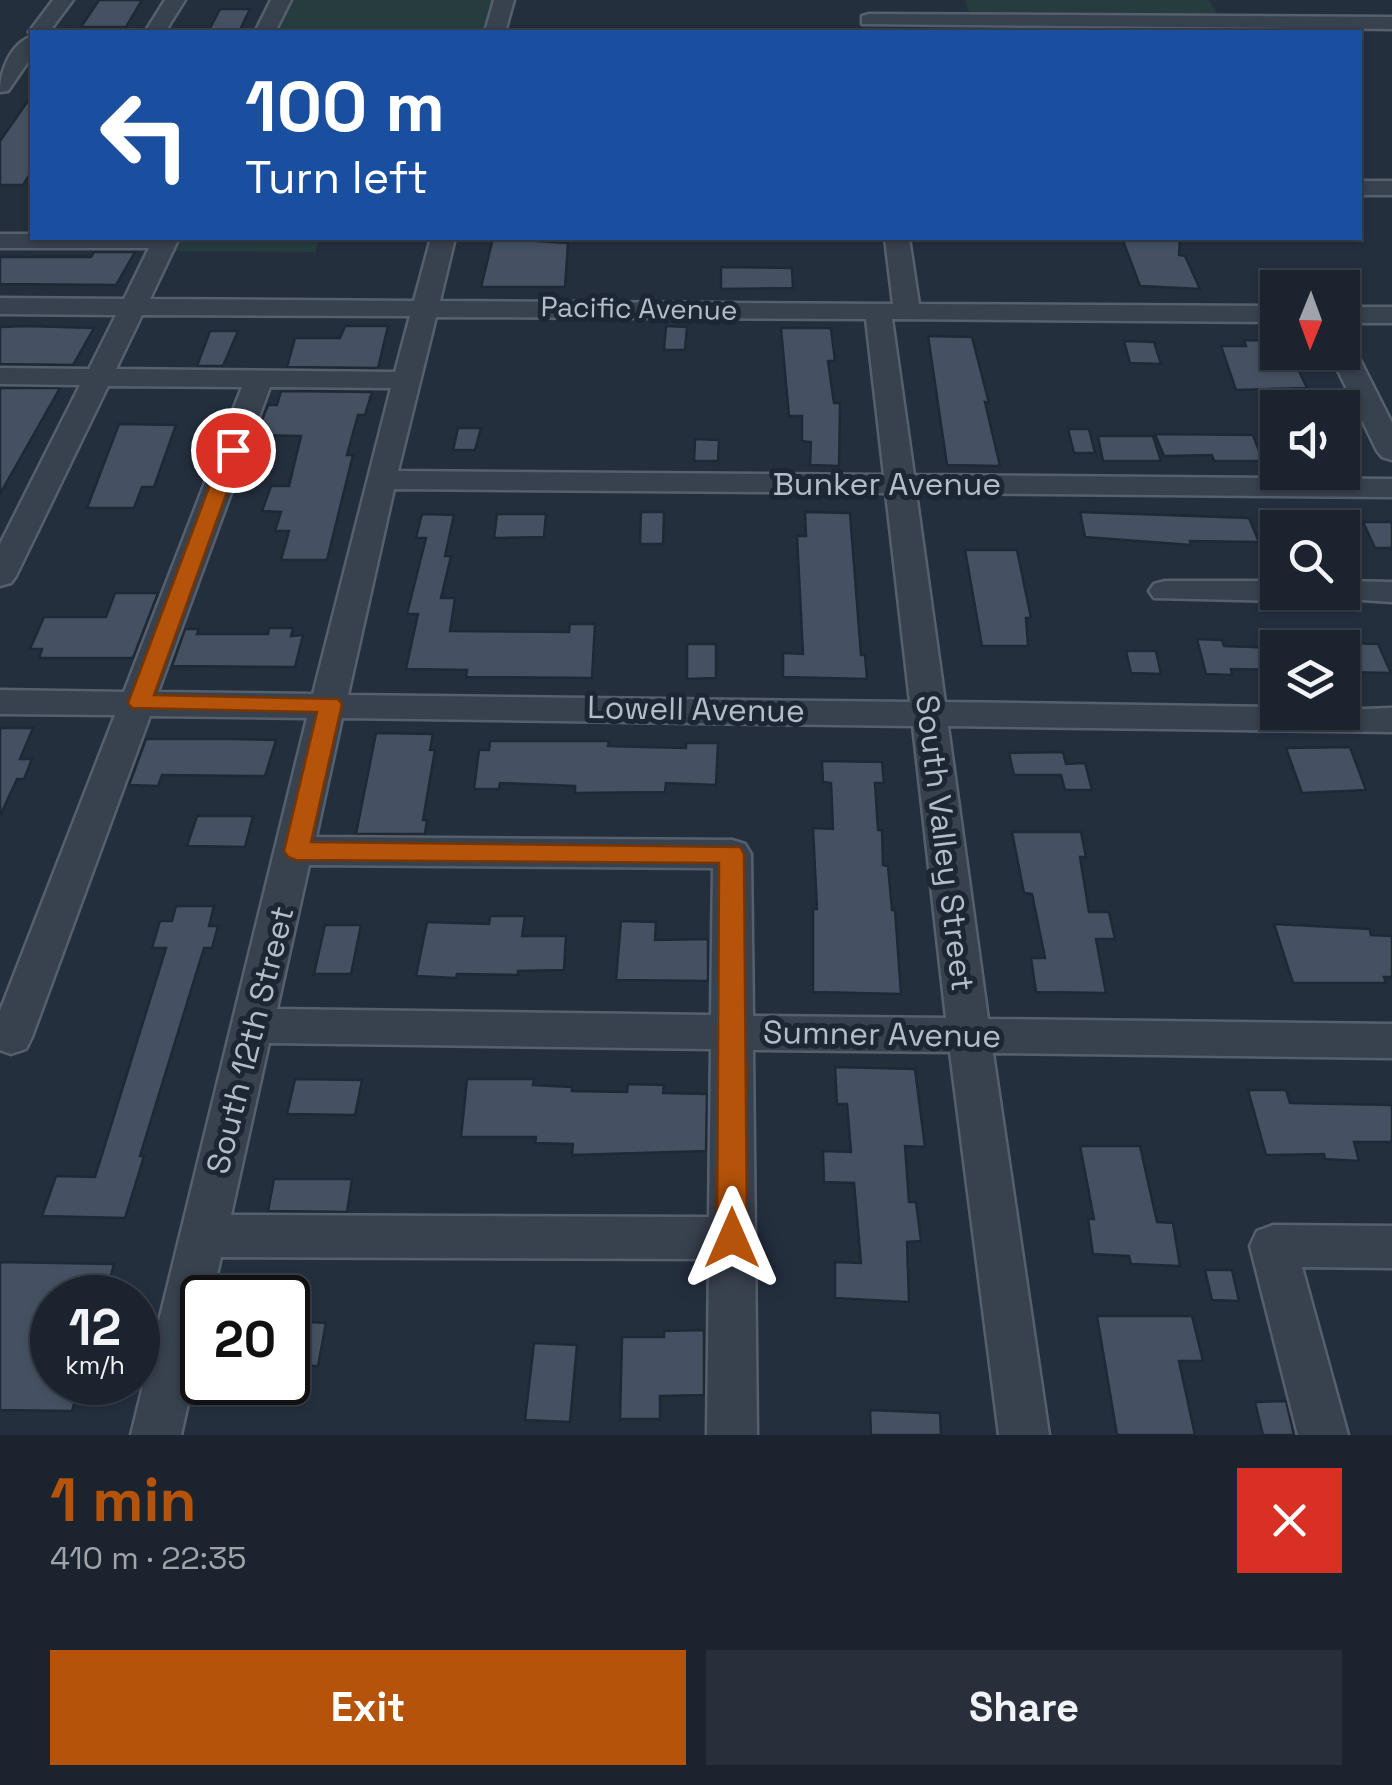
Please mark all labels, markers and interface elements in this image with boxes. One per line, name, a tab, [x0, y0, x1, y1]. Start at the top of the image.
text: 100 m	[245, 62, 445, 151]
icon: left	[80, 70, 210, 200]
text: Turn left	[245, 149, 428, 206]
north arrow	[1260, 270, 1360, 370]
map controls	[1260, 270, 1360, 730]
street label: Pacific Avenue	[540, 288, 738, 328]
button: sound	[1260, 390, 1360, 490]
pin	[191, 408, 276, 493]
icon: arrive	[206, 423, 261, 478]
street label: Bunker Avenue	[773, 464, 1001, 504]
button: search	[1260, 510, 1360, 610]
button: layers	[1260, 630, 1360, 730]
street label: Lowell Avenue	[587, 687, 805, 731]
street label: South Valley Street	[907, 692, 983, 994]
street label: South 12th Street	[197, 902, 303, 1178]
street label: Sumner Avenue	[763, 1012, 1001, 1056]
position arrow	[680, 1186, 784, 1290]
speed limit sign: 20	[180, 1275, 310, 1405]
text: 12	[69, 1296, 121, 1360]
text: km/h	[65, 1349, 125, 1381]
text: 1 min	[50, 1462, 197, 1539]
button: close	[1237, 1468, 1342, 1573]
text: 410 m · 22:35	[50, 1538, 246, 1578]
button: Exit	[50, 1650, 686, 1765]
button: Share	[706, 1650, 1342, 1765]

